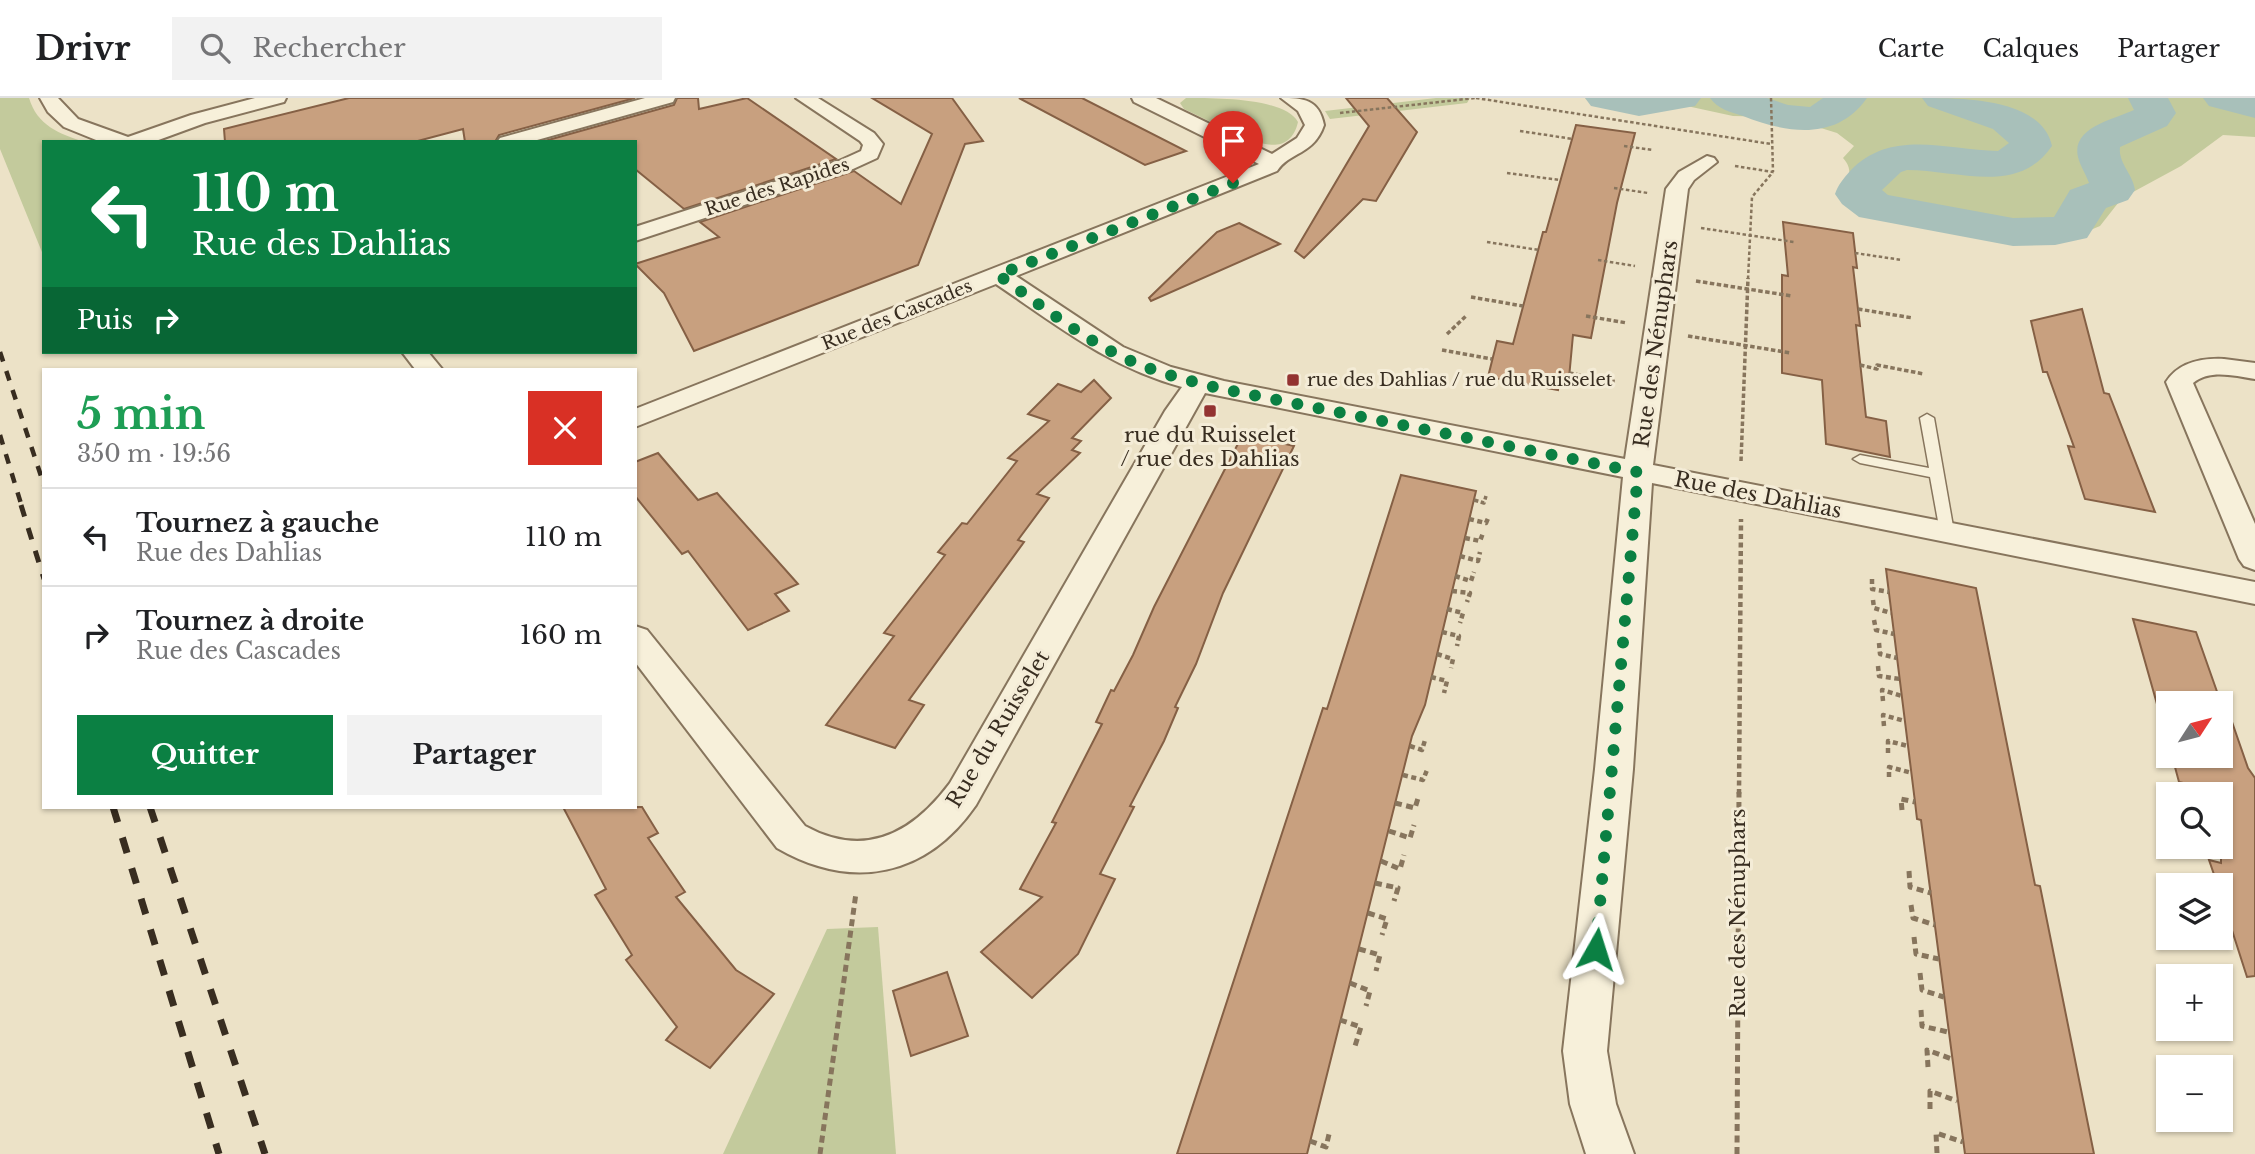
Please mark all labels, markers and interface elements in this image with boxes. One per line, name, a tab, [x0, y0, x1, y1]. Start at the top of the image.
search box	[172, 17, 662, 80]
text: Drivr	[35, 28, 130, 69]
icon: search	[196, 29, 234, 67]
text: Rechercher	[252, 32, 406, 64]
text: Carte	[1878, 34, 1944, 63]
text: Calques	[1982, 34, 2079, 63]
text: Partager	[2117, 34, 2220, 63]
pin	[1203, 111, 1263, 183]
icon: arrive	[1214, 122, 1252, 160]
street label: Rue des Rapides	[702, 153, 852, 221]
text: 110 m	[192, 163, 339, 224]
icon: left	[77, 168, 168, 259]
text: Rue des Dahlias	[192, 224, 451, 264]
street label: Rue des Nénuphars	[1629, 239, 1683, 449]
street label: Rue des Cascades	[819, 275, 975, 355]
icon: right	[147, 301, 185, 339]
text: Puis	[77, 304, 133, 336]
place label: rue des Dahlias / rue du Ruisselet	[1307, 369, 1613, 391]
marker: rue des Dahlias / rue du Ruisselet	[1285, 372, 1301, 388]
text: 5 min	[77, 388, 205, 440]
button: close	[528, 391, 602, 465]
marker: rue du Ruisselet / rue des Dahlias	[1202, 403, 1218, 419]
place label: rue du Ruisselet / rue des Dahlias	[1120, 422, 1300, 472]
text: 350 m · 19:56	[77, 440, 231, 468]
street label: Rue des Dahlias	[1672, 466, 1844, 524]
text: Tournez à gauche	[136, 507, 379, 539]
icon: left	[77, 518, 115, 556]
text: 110 m	[525, 521, 602, 553]
text: Rue des Dahlias	[136, 539, 322, 567]
text: Tournez à droite	[136, 605, 364, 637]
icon: right	[77, 616, 115, 654]
text: 160 m	[520, 619, 602, 651]
text: Rue des Cascades	[136, 637, 341, 665]
street label: Rue du Ruisselet	[941, 646, 1055, 812]
north arrow	[2156, 691, 2233, 768]
map controls	[2156, 691, 2233, 1132]
button: Quitter	[77, 715, 333, 795]
button: Partager	[347, 715, 602, 795]
button: search	[2156, 782, 2233, 859]
street label: Rue des Nénuphars	[1725, 808, 1751, 1018]
button: layers	[2156, 873, 2233, 950]
position arrow	[1559, 912, 1633, 986]
button: +	[2156, 964, 2233, 1041]
button: −	[2156, 1055, 2233, 1132]

